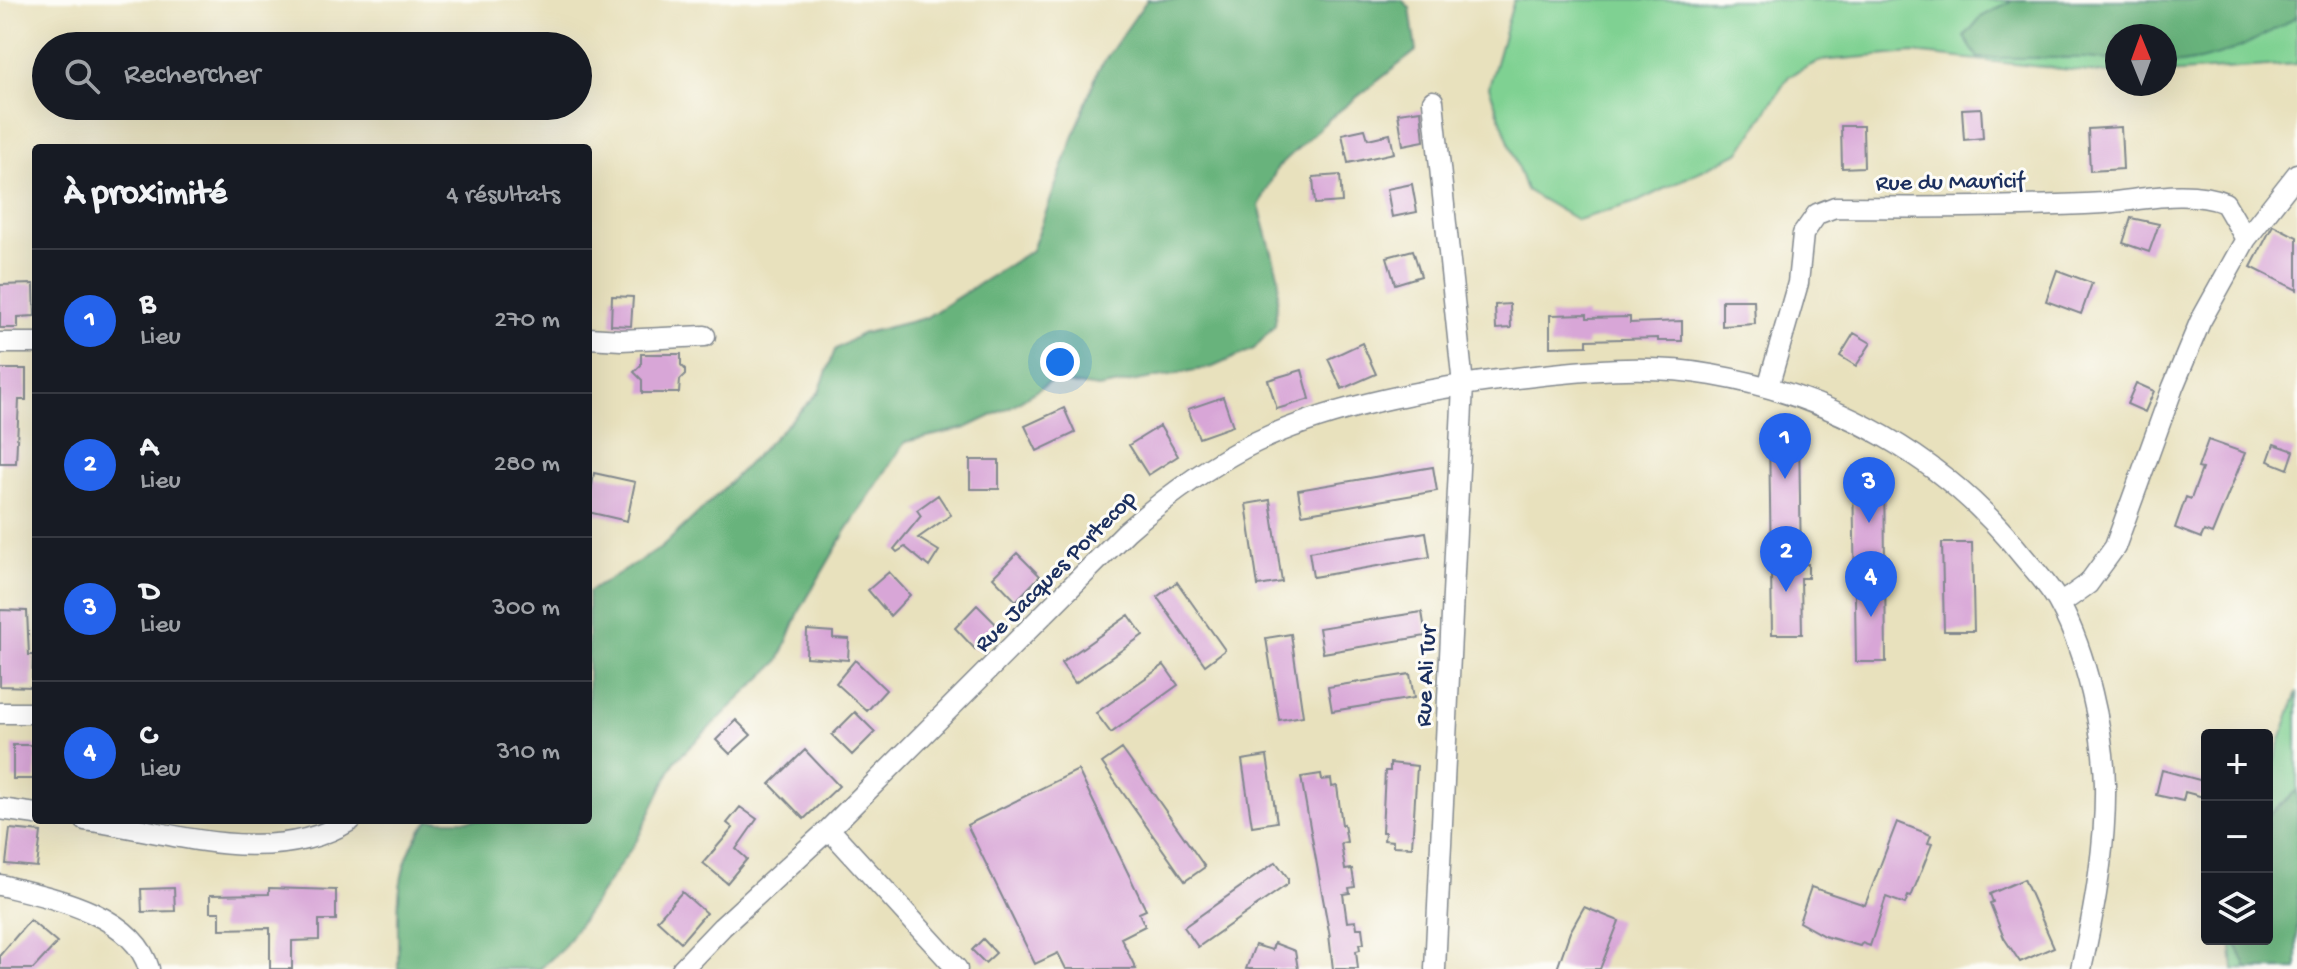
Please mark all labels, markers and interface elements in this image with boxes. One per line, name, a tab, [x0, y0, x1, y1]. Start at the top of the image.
north arrow	[2105, 24, 2177, 96]
search box	[32, 32, 592, 120]
icon: search	[60, 54, 104, 98]
text: Rechercher	[124, 59, 260, 94]
street label: Rue du Mauricif	[1876, 168, 2026, 199]
text: À proximité	[64, 176, 227, 216]
text: 4 résultats	[446, 181, 560, 212]
text: B	[140, 288, 155, 323]
text: 1	[85, 306, 95, 337]
text: 270 m	[494, 306, 560, 337]
text: Lieu	[140, 323, 181, 354]
your location	[1040, 342, 1080, 382]
pin: 1	[1759, 413, 1811, 479]
text: A	[140, 432, 158, 467]
text: 2	[84, 450, 96, 481]
text: 280 m	[494, 450, 560, 481]
pin: 3	[1843, 457, 1895, 523]
text: Lieu	[140, 467, 181, 498]
street label: Rue Jacques Portecop	[969, 485, 1144, 660]
pin: 2	[1760, 526, 1812, 592]
pin: 4	[1845, 551, 1897, 617]
text: D	[140, 576, 160, 611]
text: 3	[83, 594, 97, 625]
text: 300 m	[492, 594, 560, 625]
text: Lieu	[140, 611, 181, 642]
street label: Rue Ali Tur	[1410, 622, 1445, 727]
text: C	[140, 720, 156, 755]
map controls	[2201, 729, 2273, 945]
button: +	[2201, 729, 2273, 801]
text: 4	[84, 738, 96, 769]
text: 310 m	[497, 738, 560, 769]
text: Lieu	[140, 755, 181, 786]
button: −	[2201, 801, 2273, 873]
button: layers	[2201, 873, 2273, 945]

